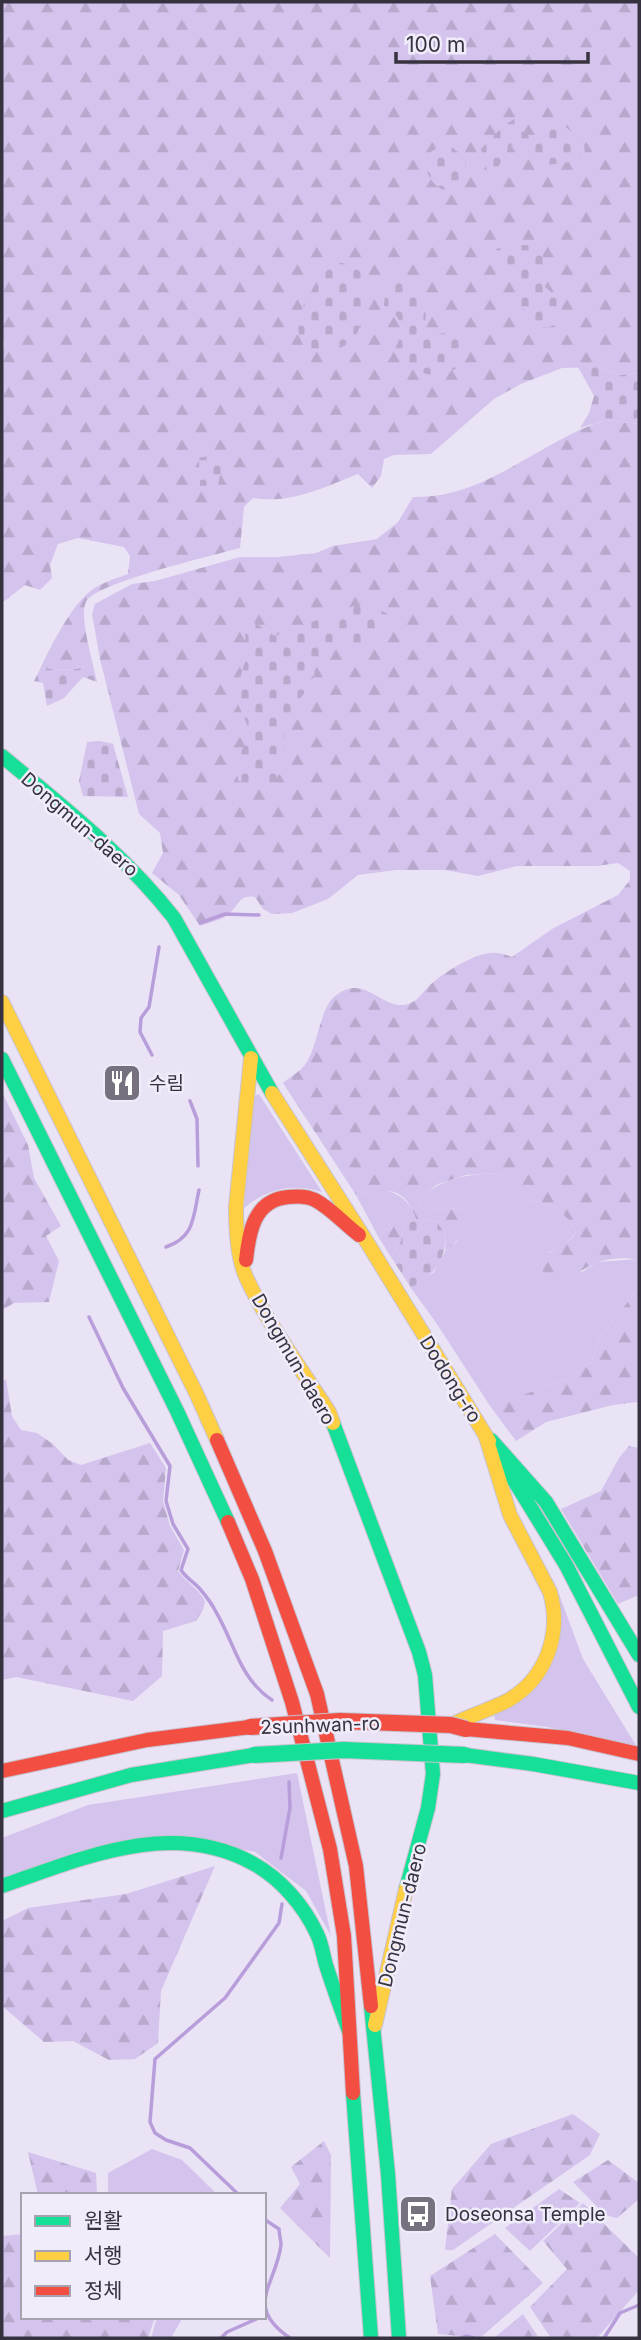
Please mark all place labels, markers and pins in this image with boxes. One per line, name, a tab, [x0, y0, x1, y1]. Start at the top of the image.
restaurant icon: 수림	[101, 1062, 143, 1104]
place label: 수림	[149, 1072, 184, 1095]
bus stop icon: Doseonsa Temple	[397, 2193, 439, 2235]
place label: Doseonsa Temple	[445, 2203, 606, 2226]

